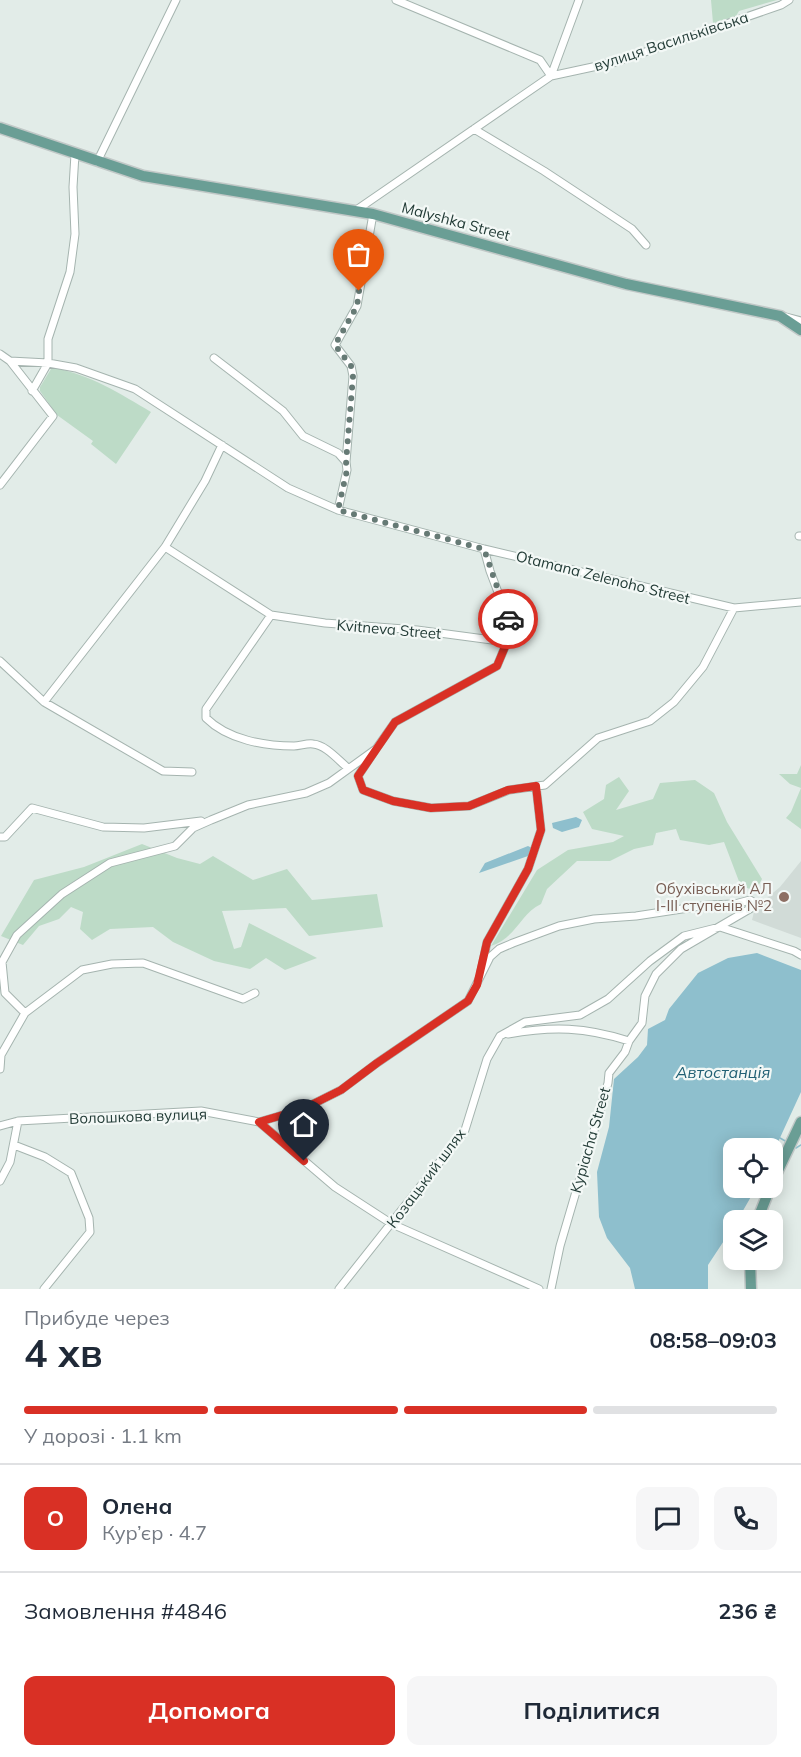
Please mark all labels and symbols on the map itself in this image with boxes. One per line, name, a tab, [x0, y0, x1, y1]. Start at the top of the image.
street label: вулиця Васильківська	[591, 7, 751, 75]
street label: Malyshka Street	[400, 197, 512, 245]
pin	[333, 229, 384, 291]
street label: Otamana Zelenoho Street	[514, 546, 692, 608]
courier	[478, 589, 538, 649]
street label: Kvitneva Street	[336, 615, 442, 643]
place label: Обухівський АЛ І-ІІІ ступенів №2	[655, 879, 772, 915]
marker: Обухівський АЛ І-ІІІ ступенів №2	[777, 890, 791, 904]
water label: Автостанція	[675, 1062, 771, 1082]
street label: Kypiacha Street	[566, 1085, 614, 1195]
pin	[278, 1099, 329, 1161]
street label: Волошкова вулиця	[69, 1104, 207, 1128]
street label: Козацький шлях	[382, 1124, 470, 1232]

